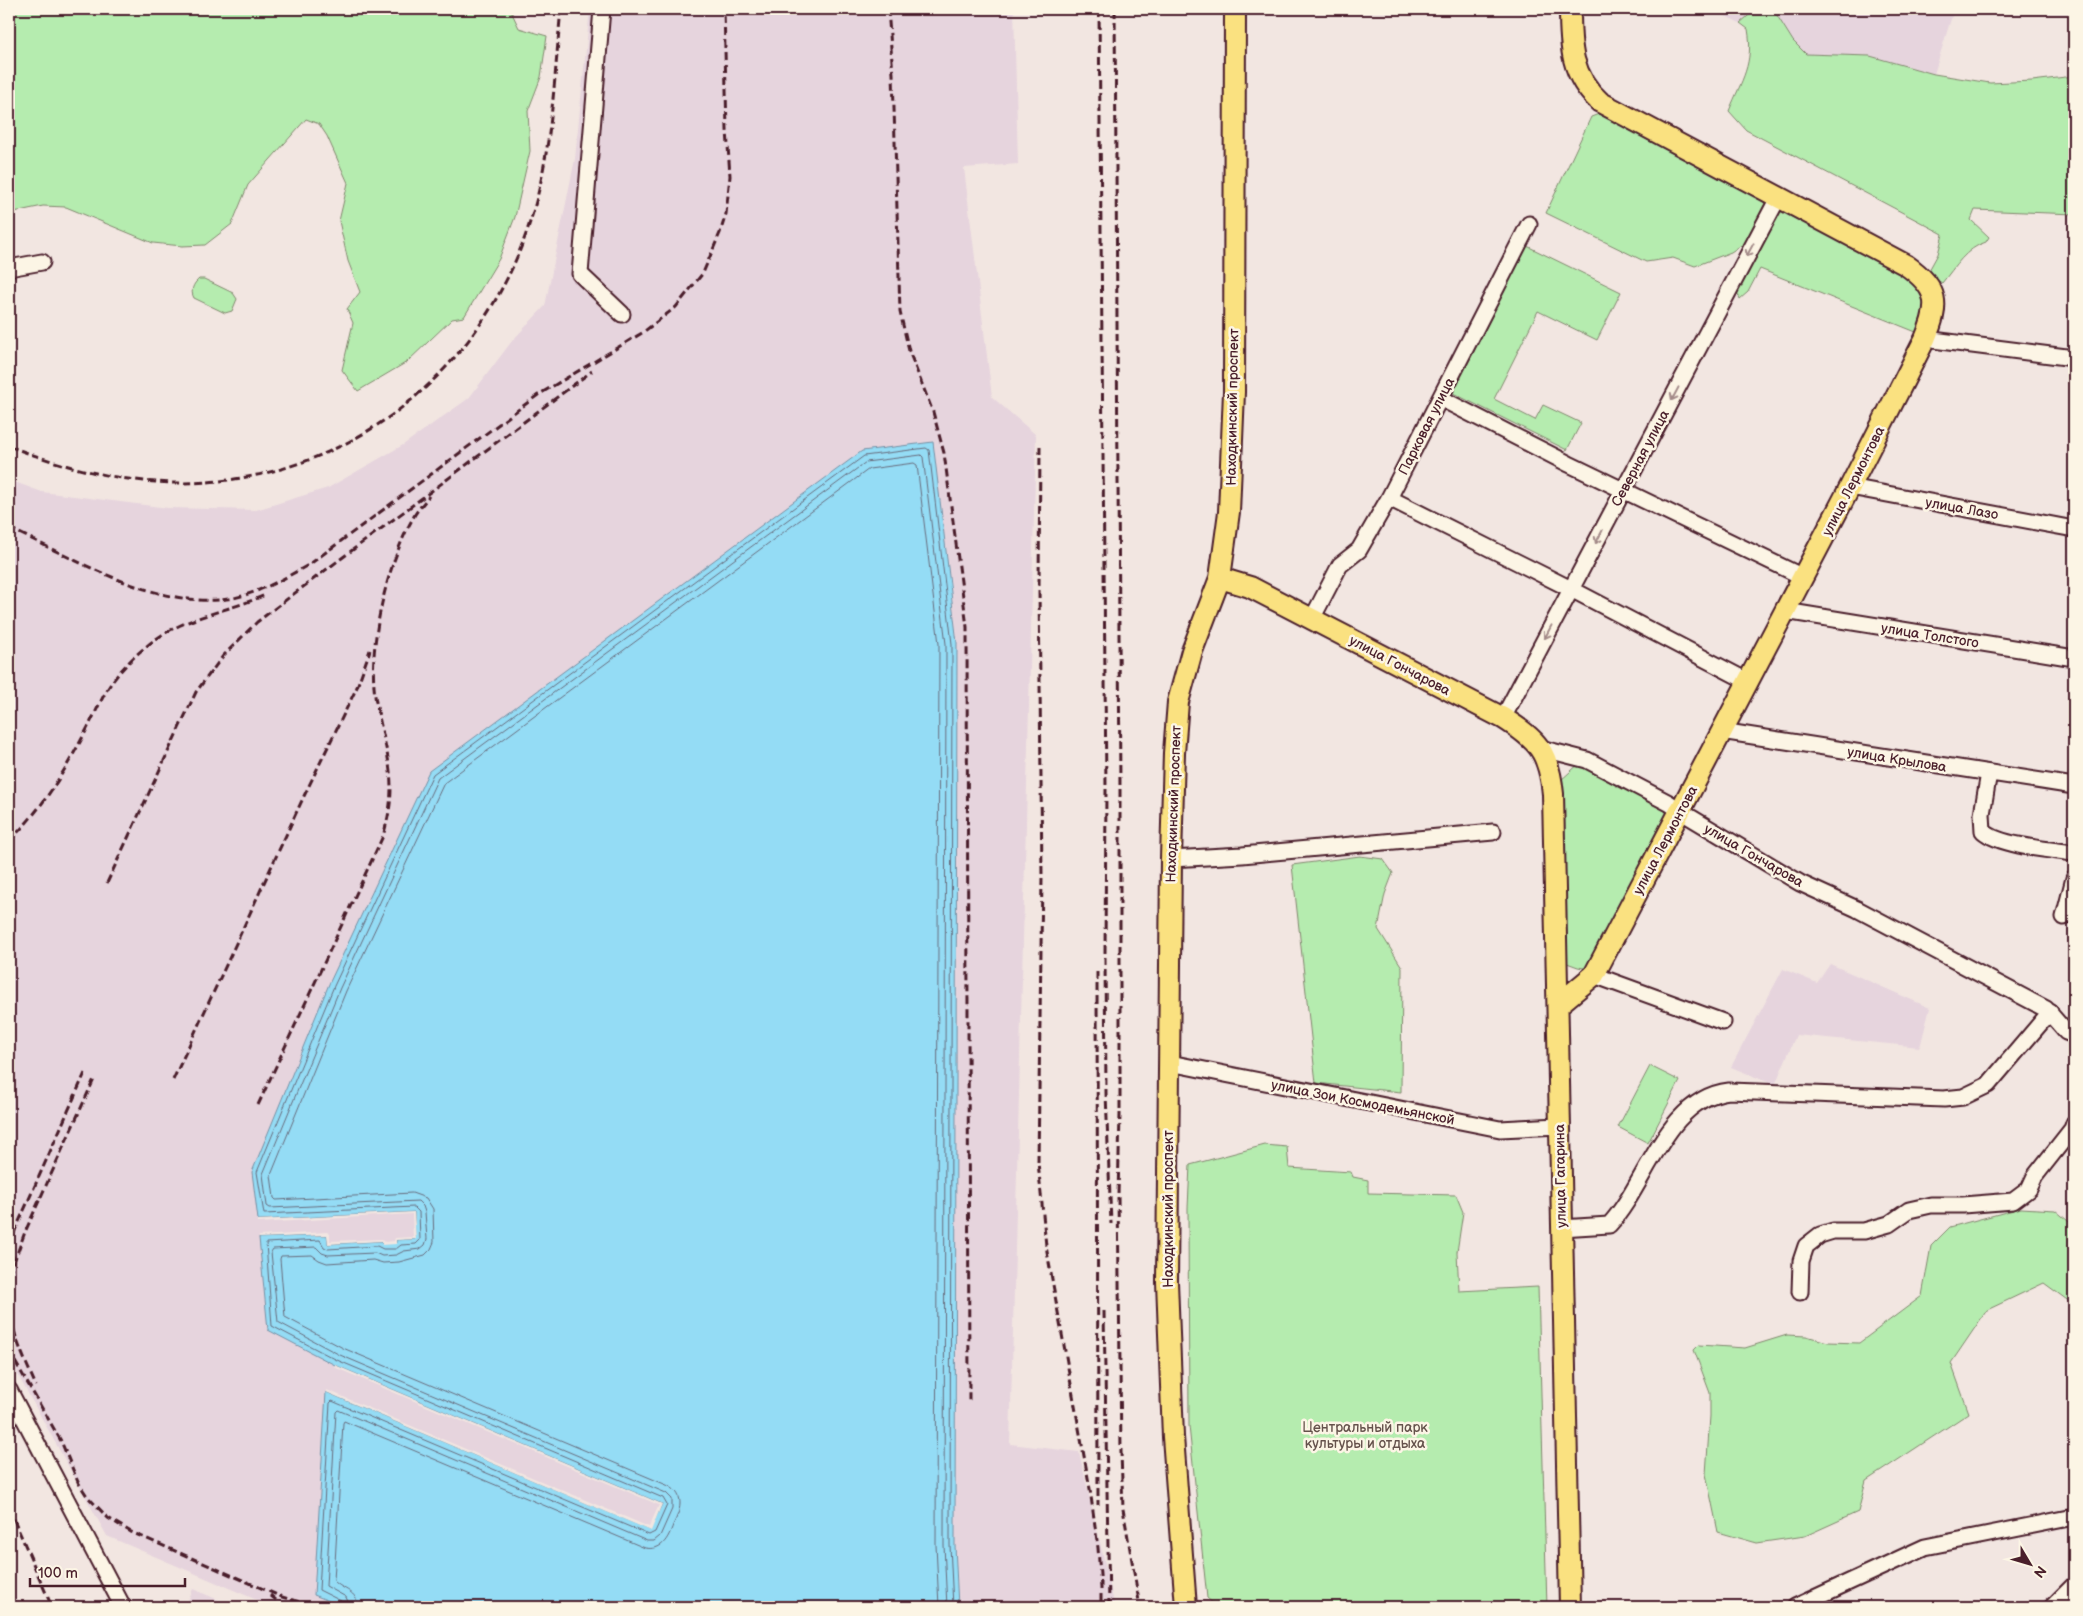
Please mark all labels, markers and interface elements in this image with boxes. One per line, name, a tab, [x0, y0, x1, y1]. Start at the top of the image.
one-way arrow	[1745, 242, 1754, 257]
street label: Находкинский проспект	[1223, 328, 1242, 486]
street label: Парковая улица	[1395, 374, 1459, 478]
one-way arrow	[1669, 386, 1679, 401]
street label: Северная улица	[1608, 406, 1673, 509]
street label: улица Лермонтова	[1818, 423, 1889, 539]
street label: улица Лазо	[1924, 494, 2000, 523]
one-way arrow	[1593, 530, 1603, 544]
street label: улица Толстого	[1880, 619, 1980, 652]
one-way arrow	[1543, 624, 1552, 639]
street label: улица Гончарова	[1346, 632, 1454, 700]
street label: Находкинский проспект	[1162, 725, 1185, 883]
street label: улица Крылова	[1846, 743, 1949, 776]
street label: улица Лермонтова	[1630, 782, 1702, 898]
street label: улица Гончарова	[1701, 820, 1807, 891]
street label: улица Зои Космодемьянской	[1270, 1076, 1456, 1129]
street label: улица Гагарина	[1551, 1123, 1570, 1228]
street label: Находкинский проспект	[1160, 1130, 1177, 1288]
park label: Центральный парк культуры и отдыха	[1302, 1419, 1428, 1452]
north arrow	[2006, 1538, 2056, 1588]
scale bar	[30, 1556, 185, 1588]
text: N	[2030, 1562, 2050, 1581]
text: 100 m	[38, 1564, 78, 1583]

